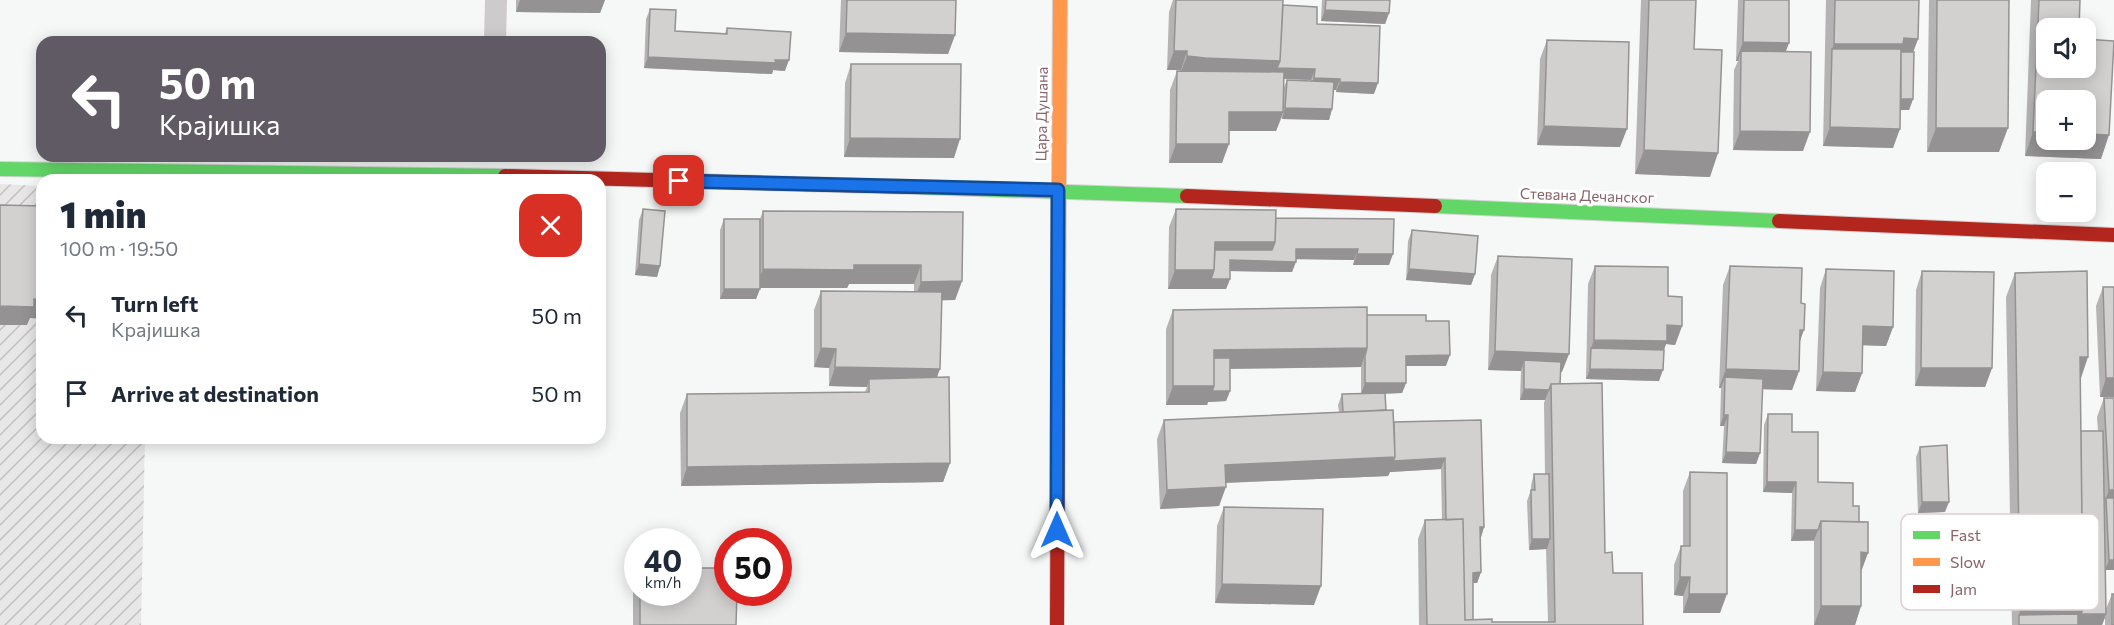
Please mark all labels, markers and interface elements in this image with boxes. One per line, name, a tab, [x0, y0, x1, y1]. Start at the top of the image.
map controls	[2036, 18, 2096, 222]
button: sound	[2036, 18, 2096, 78]
text: 50 m	[159, 56, 256, 108]
icon: left	[60, 60, 138, 138]
street label: Цара Душана	[1031, 66, 1051, 161]
button: +	[2036, 90, 2096, 150]
text: Крајишка	[159, 108, 280, 141]
pin	[653, 155, 704, 206]
button: −	[2036, 162, 2096, 222]
icon: arrive	[662, 164, 695, 197]
street label: Стевана Дечанског	[1520, 184, 1655, 206]
text: 1 min	[60, 191, 146, 235]
button: close	[519, 194, 582, 257]
text: 100 m · 19:50	[60, 236, 178, 260]
text: Turn left	[111, 290, 198, 317]
icon: left	[60, 299, 93, 332]
text: 50 m	[532, 302, 582, 329]
text: Крајишка	[111, 317, 201, 341]
icon: arrive	[60, 377, 93, 410]
text: Arrive at destination	[111, 380, 319, 407]
text: 50 m	[532, 380, 582, 407]
position arrow	[1025, 498, 1089, 562]
legend	[1901, 514, 2099, 610]
text: Fast	[1950, 525, 1981, 544]
speed limit sign: 50	[714, 528, 792, 606]
text: 40	[644, 541, 682, 578]
text: Slow	[1950, 552, 1986, 571]
text: km/h	[645, 573, 681, 591]
text: Jam	[1950, 579, 1977, 598]

